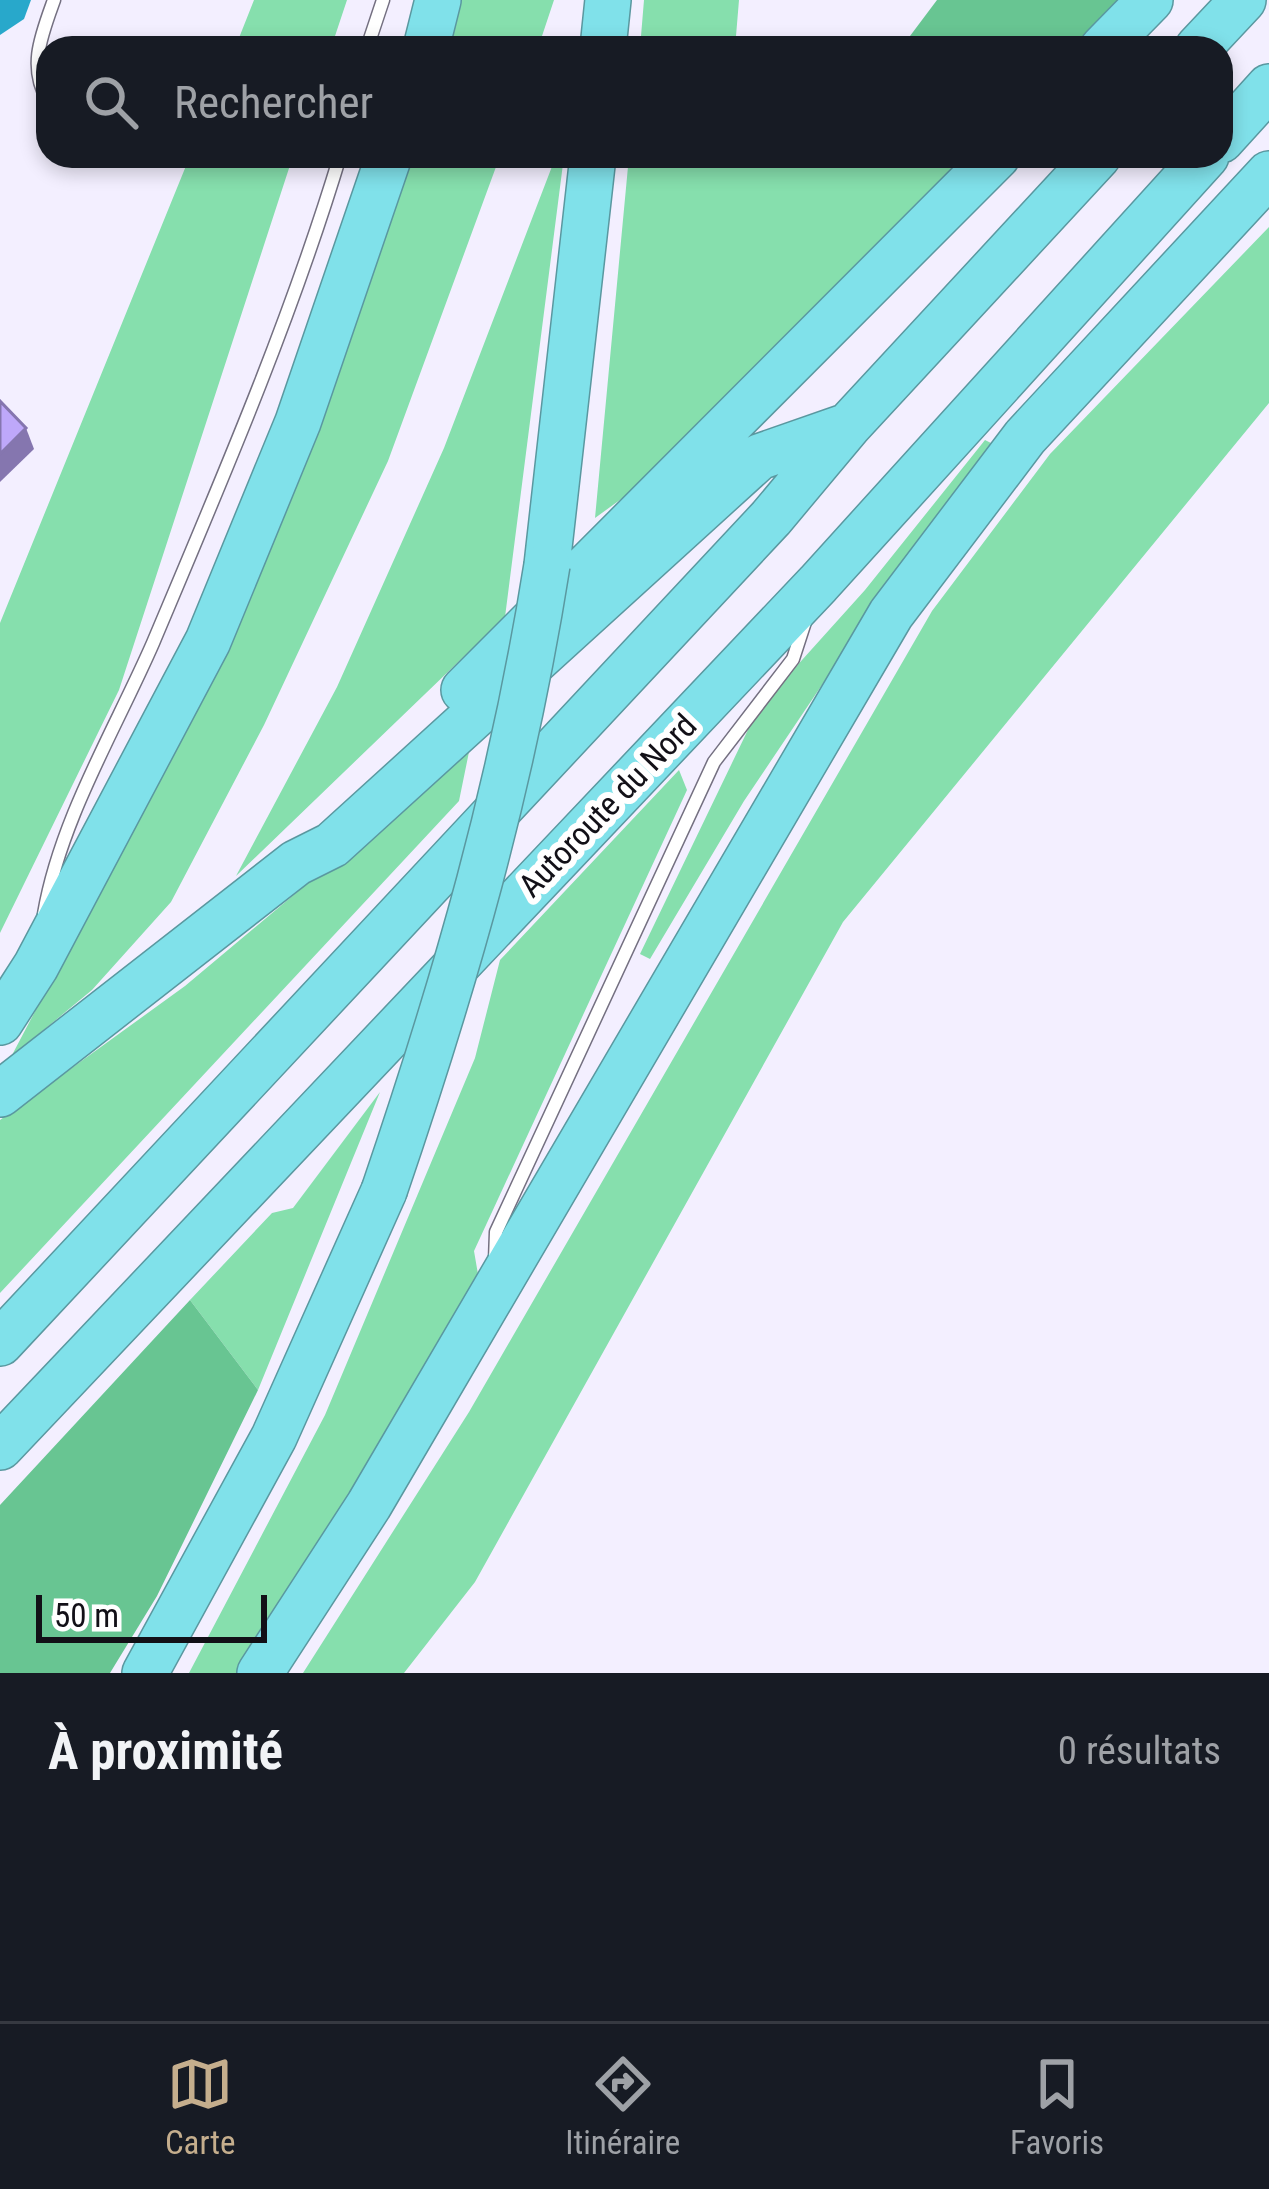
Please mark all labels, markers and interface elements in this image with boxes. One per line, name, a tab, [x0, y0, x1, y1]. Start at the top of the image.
search box	[36, 36, 1233, 168]
icon: search	[78, 69, 144, 135]
text: Rechercher	[174, 76, 373, 129]
street label: Autoroute du Nord	[510, 706, 704, 905]
scale bar	[36, 1589, 267, 1642]
text: 50 m	[54, 1596, 119, 1635]
text: À proximité	[48, 1722, 283, 1781]
text: 0 résultats	[1058, 1728, 1221, 1774]
tab: Carte	[165, 2051, 235, 2162]
tab: Itinéraire	[565, 2051, 680, 2162]
tab: Favoris	[1010, 2051, 1104, 2162]

